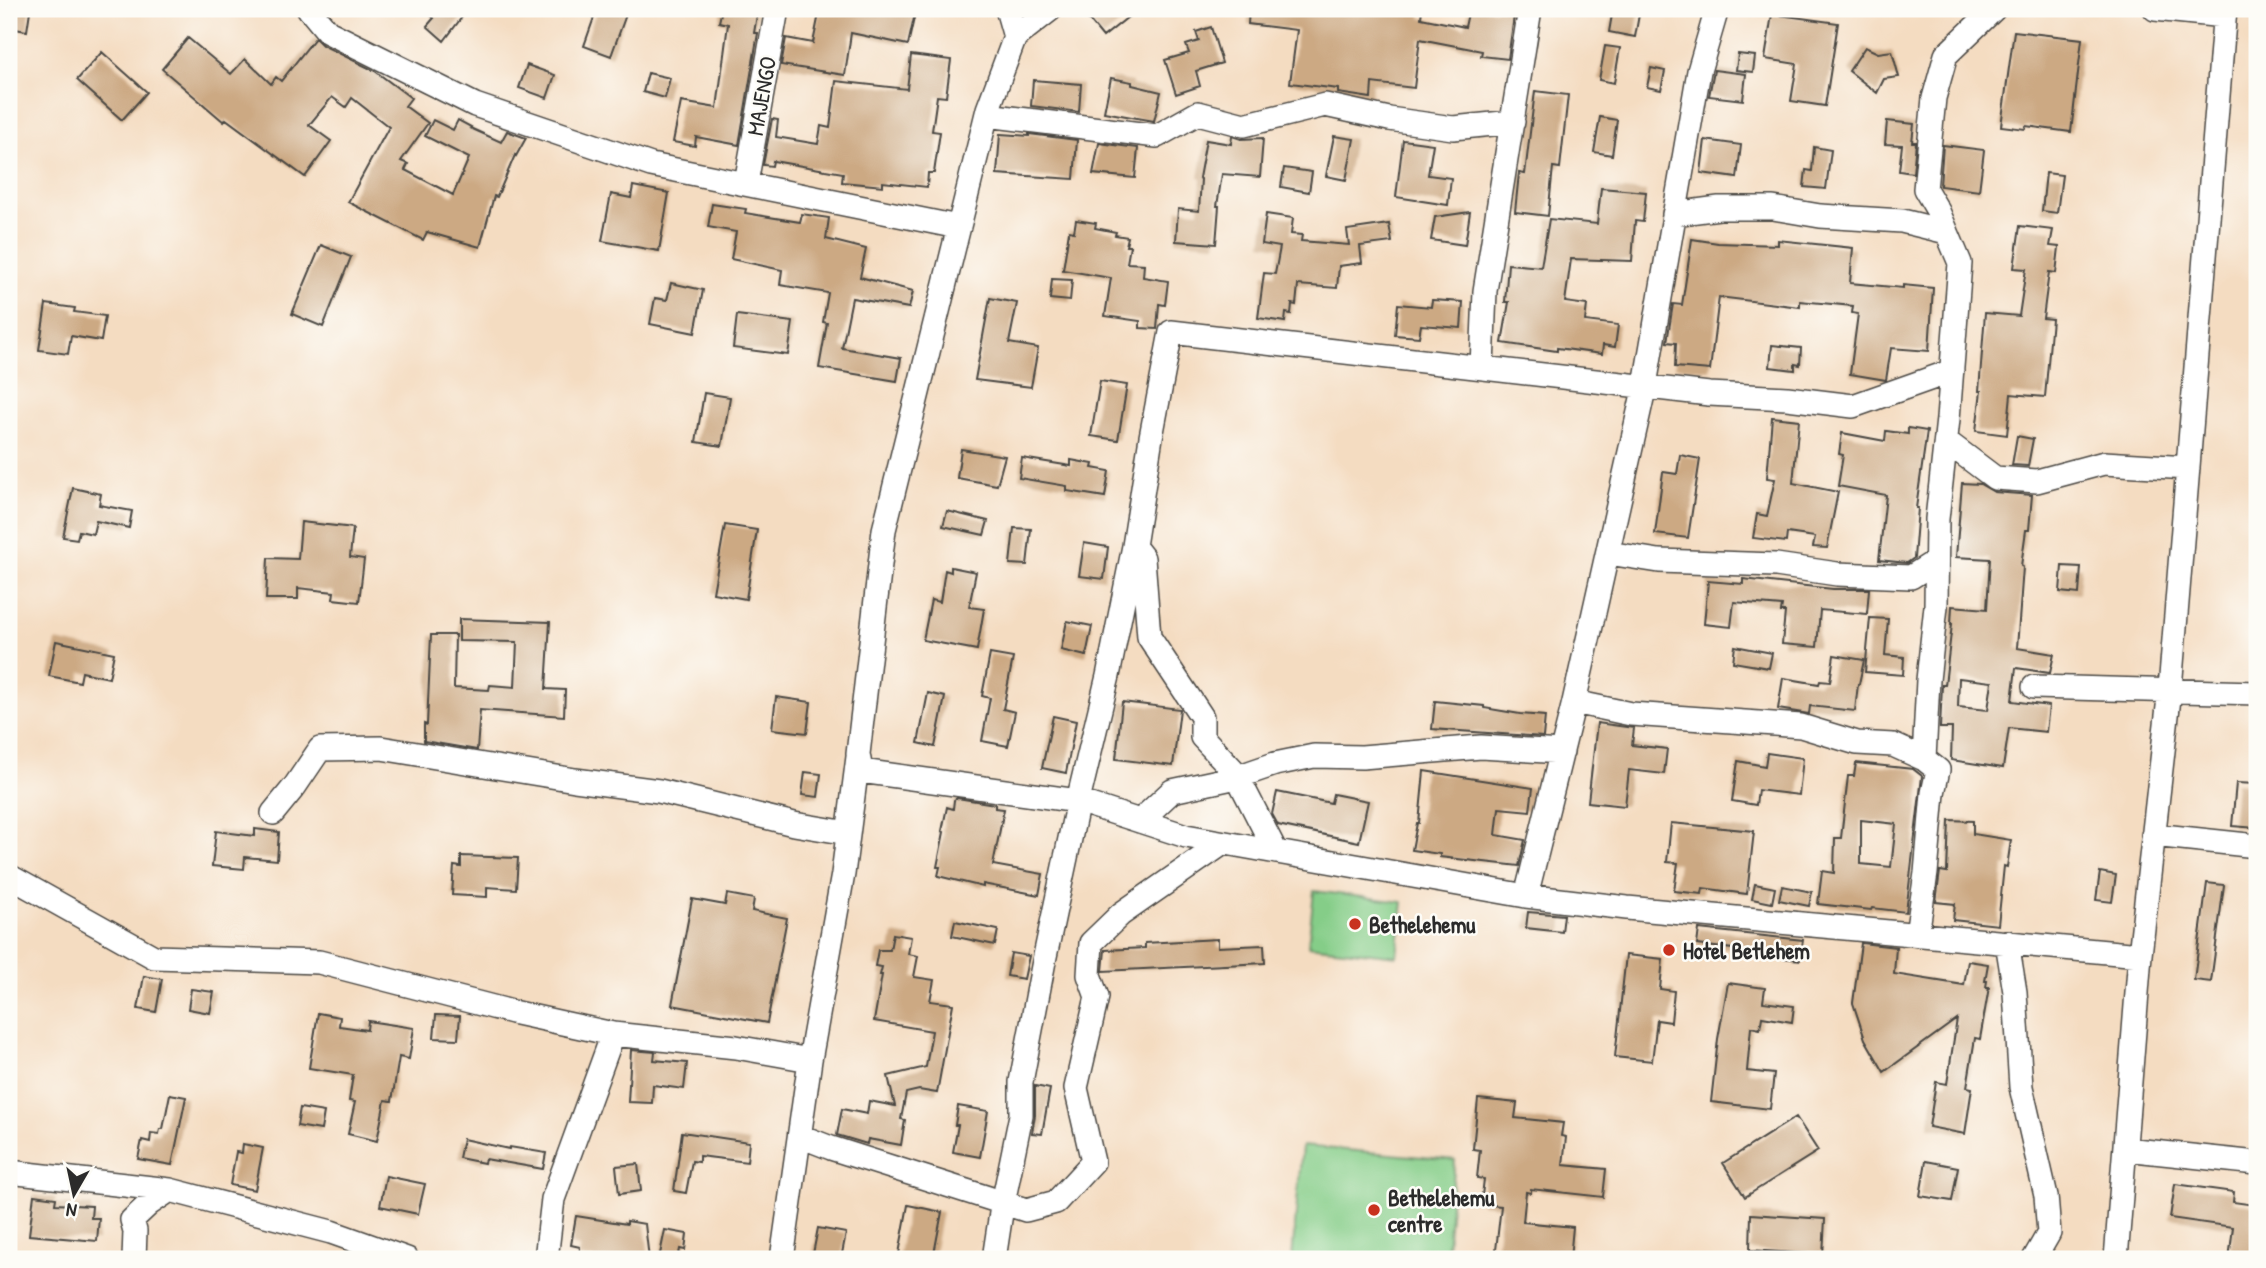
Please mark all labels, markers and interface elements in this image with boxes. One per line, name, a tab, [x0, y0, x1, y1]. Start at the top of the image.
street label: MAJENGO	[739, 54, 783, 138]
place label: Bethelehemu	[1369, 909, 1476, 940]
marker: Bethelehemu	[1347, 916, 1363, 932]
place label: Hotel Betlehem	[1683, 935, 1810, 966]
marker: Hotel Betlehem	[1661, 942, 1677, 958]
north arrow	[38, 1160, 108, 1230]
place label: Bethelehemu centre	[1388, 1182, 1495, 1239]
text: N	[64, 1197, 78, 1224]
marker: Bethelehemu centre	[1366, 1202, 1382, 1218]

